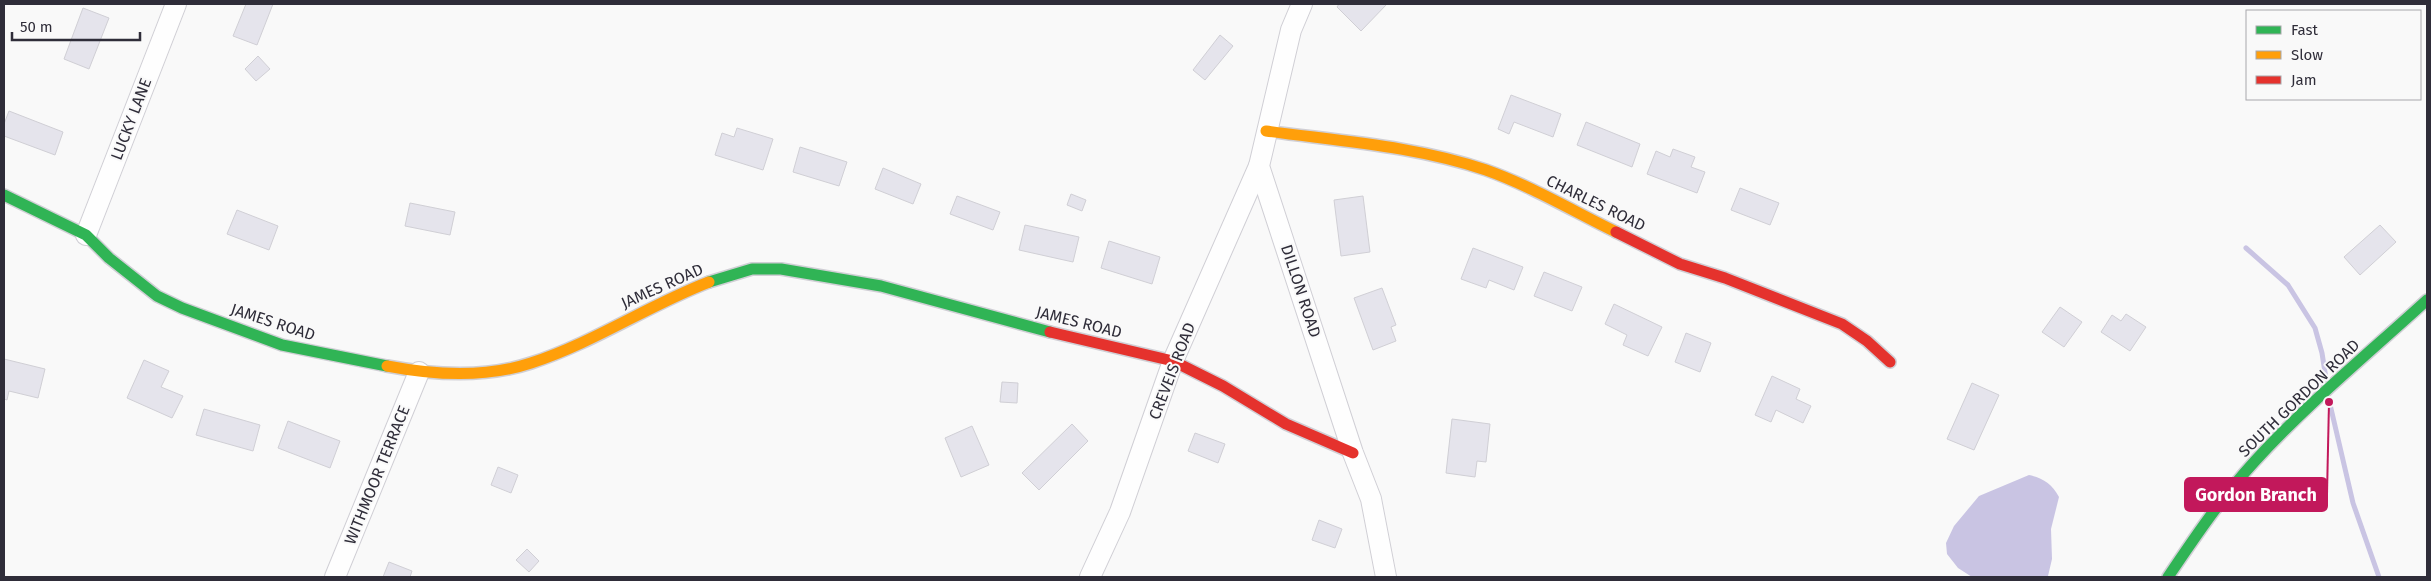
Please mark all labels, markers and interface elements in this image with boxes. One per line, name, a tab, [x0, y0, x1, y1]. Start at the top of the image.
scale bar	[12, 10, 140, 42]
legend	[2246, 10, 2421, 100]
text: 50 m	[20, 18, 53, 36]
text: Fast	[2291, 21, 2318, 39]
text: Slow	[2291, 46, 2323, 64]
text: Jam	[2291, 71, 2317, 89]
street label: LUCKY LANE	[107, 75, 155, 163]
street label: CHARLES ROAD	[1543, 171, 1649, 235]
street label: DILLON ROAD	[1277, 242, 1325, 340]
street label: JAMES ROAD	[618, 259, 706, 313]
street label: JAMES ROAD	[228, 299, 318, 345]
street label: JAMES ROAD	[1034, 302, 1124, 342]
street label: CREVEIS ROAD	[1145, 320, 1199, 422]
street label: SOUTH GORDON ROAD	[2234, 335, 2364, 461]
street label: WITHMOOR TERRACE	[340, 403, 414, 547]
callout: Gordon Branch	[2185, 478, 2327, 511]
text: Gordon Branch	[2195, 484, 2317, 506]

